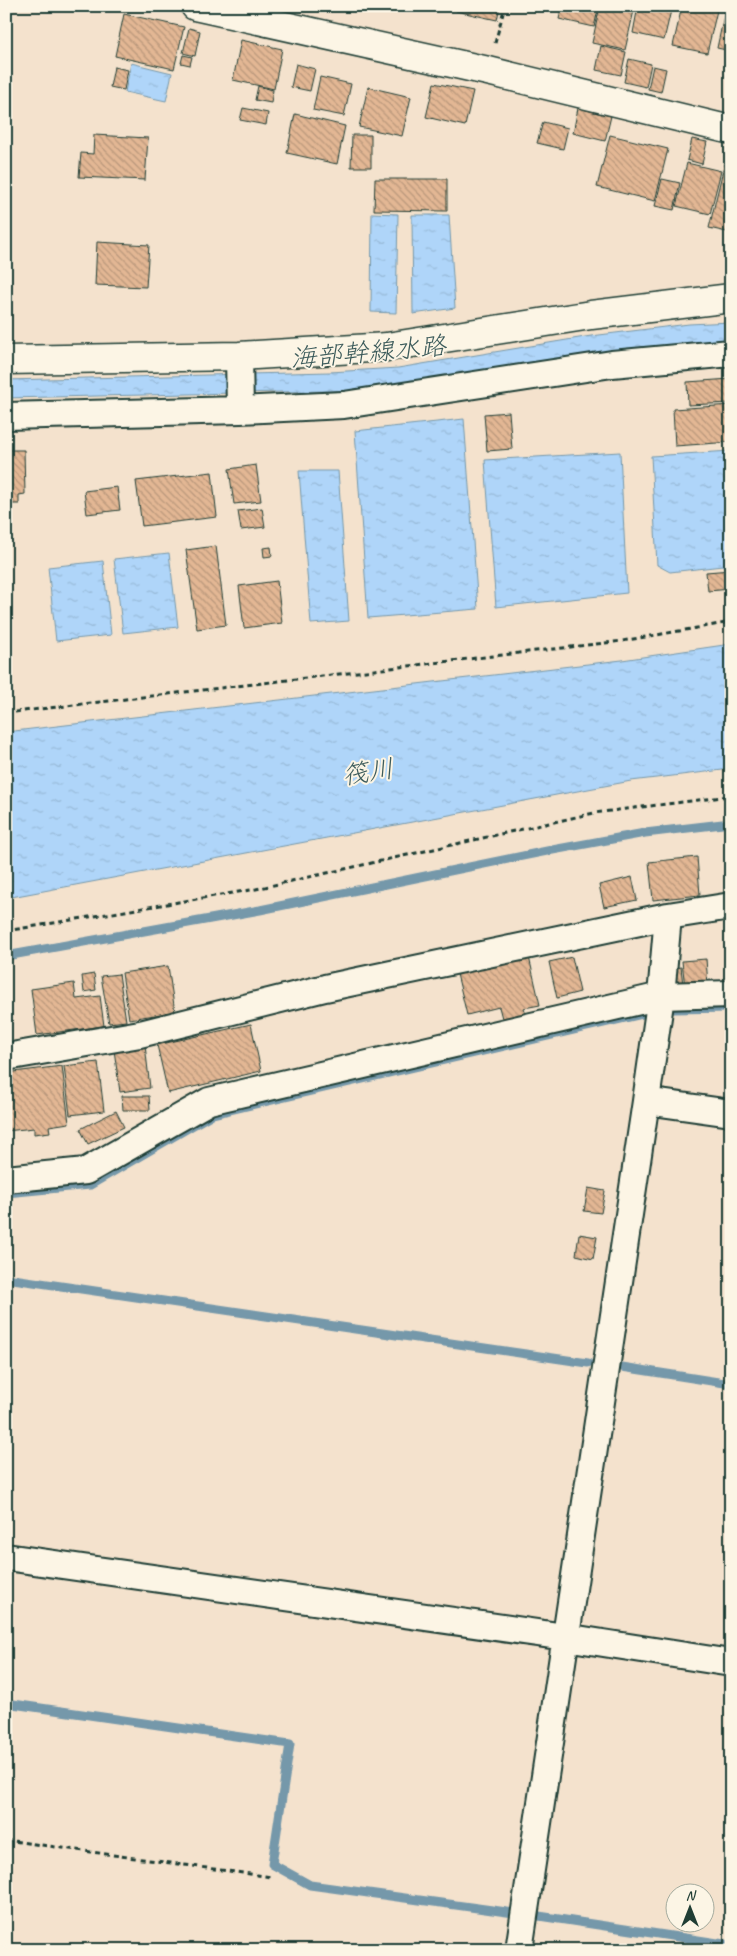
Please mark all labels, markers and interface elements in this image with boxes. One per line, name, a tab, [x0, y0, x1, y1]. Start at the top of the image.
water label: 海部幹線水路	[289, 329, 449, 375]
water label: 筏川	[340, 752, 396, 792]
north arrow	[664, 1884, 714, 1934]
text: N	[686, 1887, 697, 1904]

